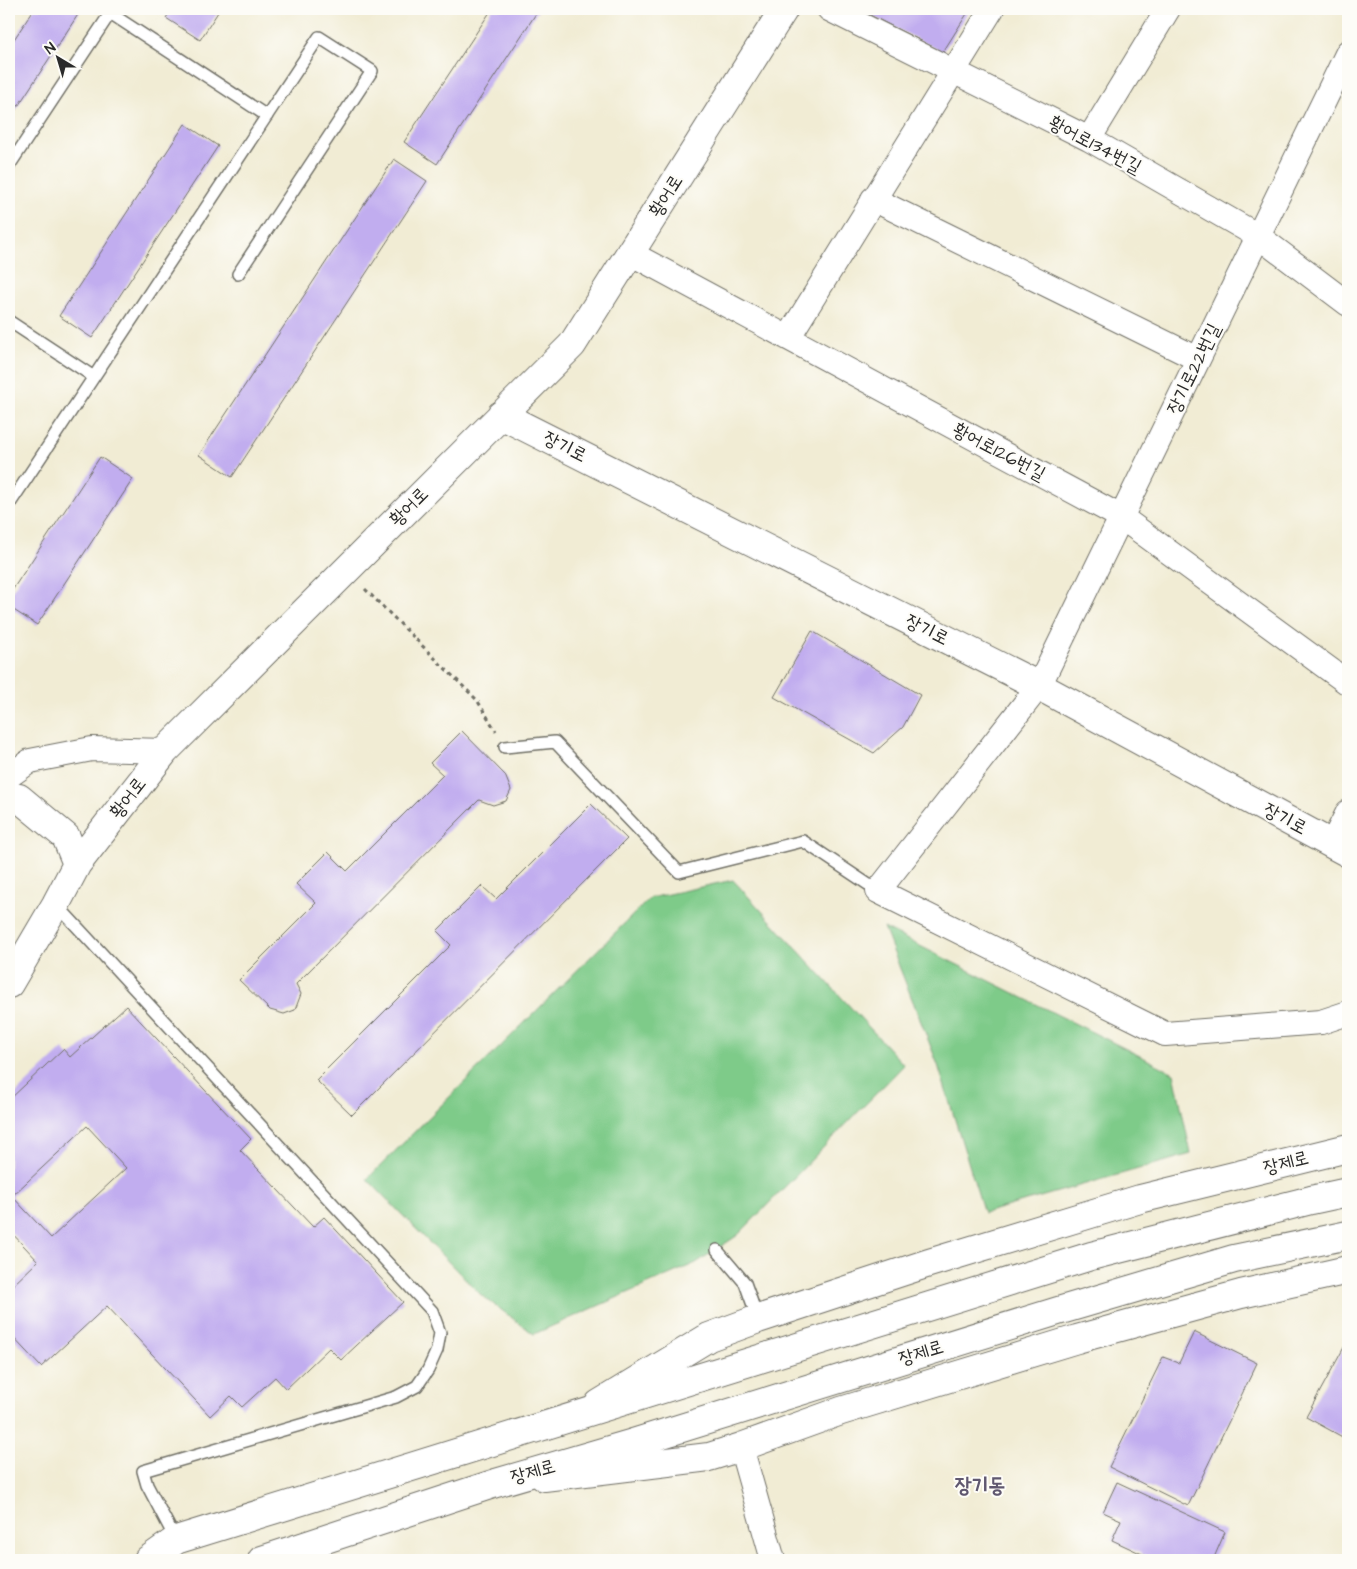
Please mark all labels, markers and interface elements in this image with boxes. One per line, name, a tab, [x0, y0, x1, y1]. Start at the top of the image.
north arrow	[32, 32, 82, 82]
text: N	[41, 38, 60, 59]
street label: 황어로134번길	[1044, 109, 1146, 181]
street label: 황어로	[642, 169, 690, 223]
street label: 장기로22번길	[1160, 319, 1228, 419]
street label: 황어로126번길	[948, 416, 1050, 488]
street label: 장기로	[538, 425, 592, 469]
street label: 황어로	[383, 481, 435, 533]
street label: 장기로	[900, 608, 954, 652]
street label: 황어로	[103, 772, 153, 824]
street label: 장기로	[1258, 796, 1312, 842]
street label: 장제로	[1260, 1144, 1312, 1182]
street label: 장제로	[895, 1333, 947, 1373]
street label: 장제로	[507, 1453, 559, 1491]
district label: 장기동	[955, 1471, 1005, 1500]

